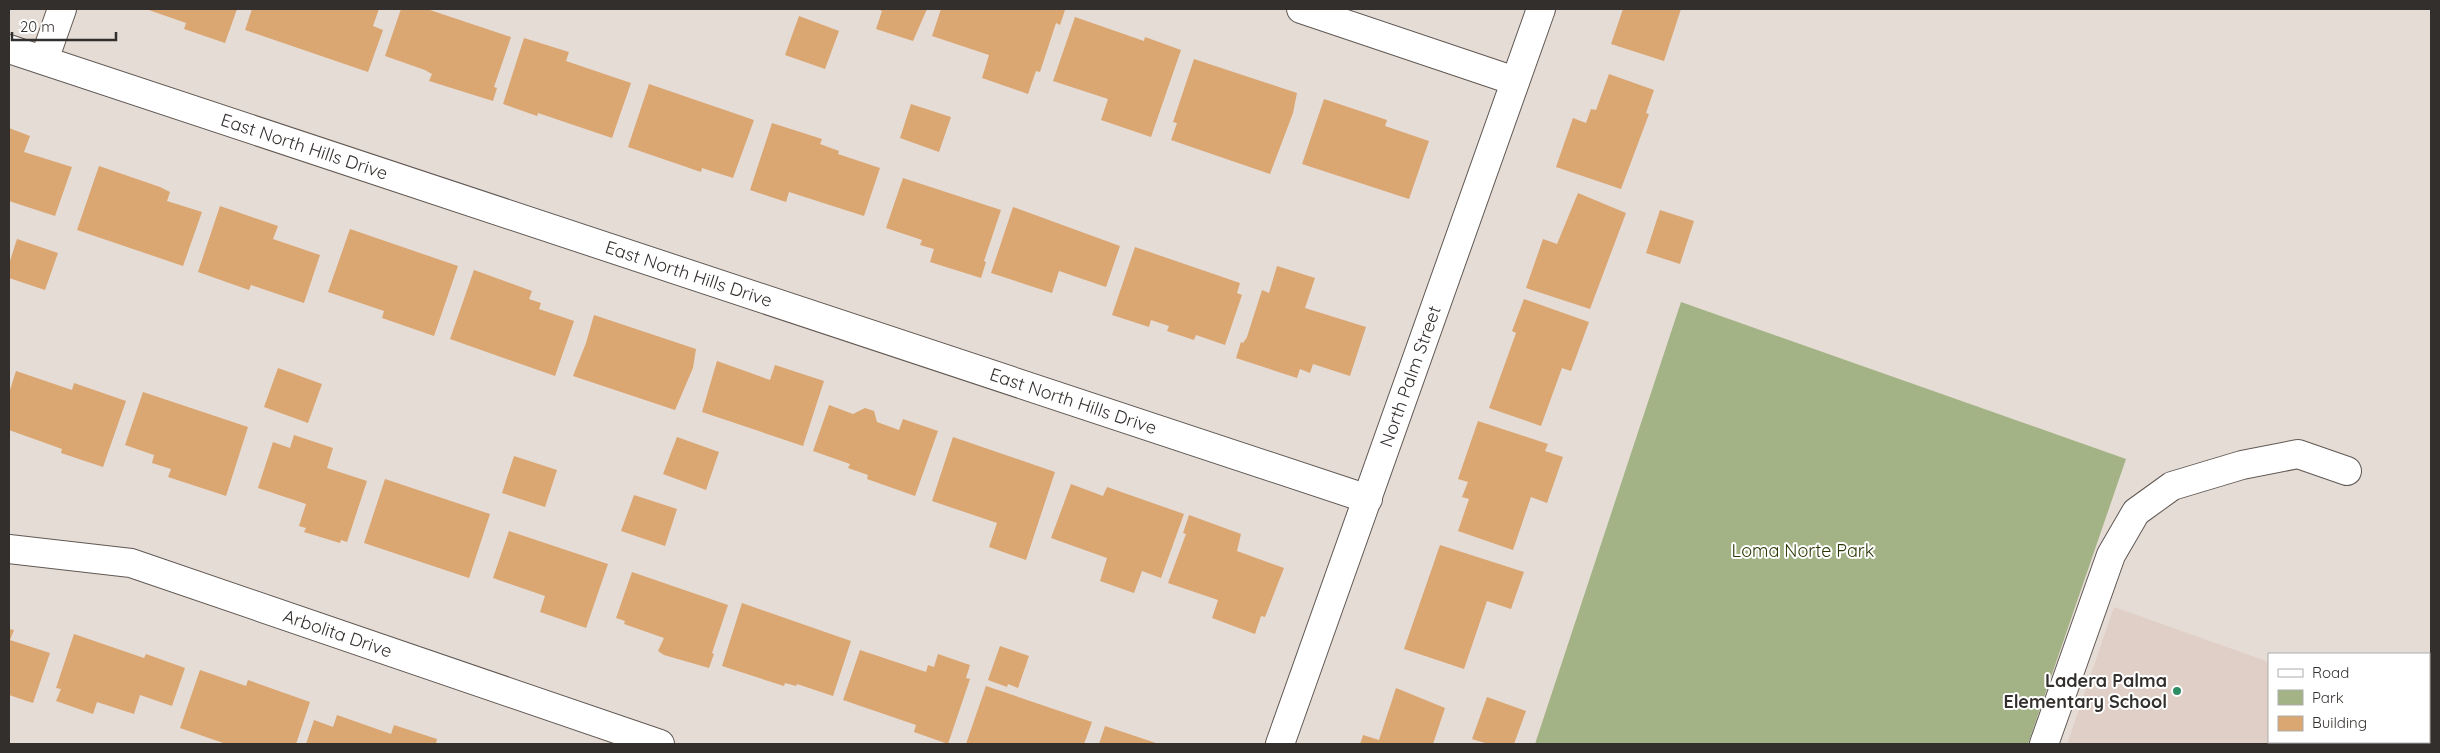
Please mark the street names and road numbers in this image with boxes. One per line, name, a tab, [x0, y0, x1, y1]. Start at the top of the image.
street label: East North Hills Drive	[218, 108, 391, 185]
street label: East North Hills Drive	[602, 235, 775, 312]
street label: North Palm Street	[1374, 303, 1446, 450]
street label: East North Hills Drive	[987, 363, 1160, 439]
street label: Arbolita Drive	[280, 604, 395, 662]

